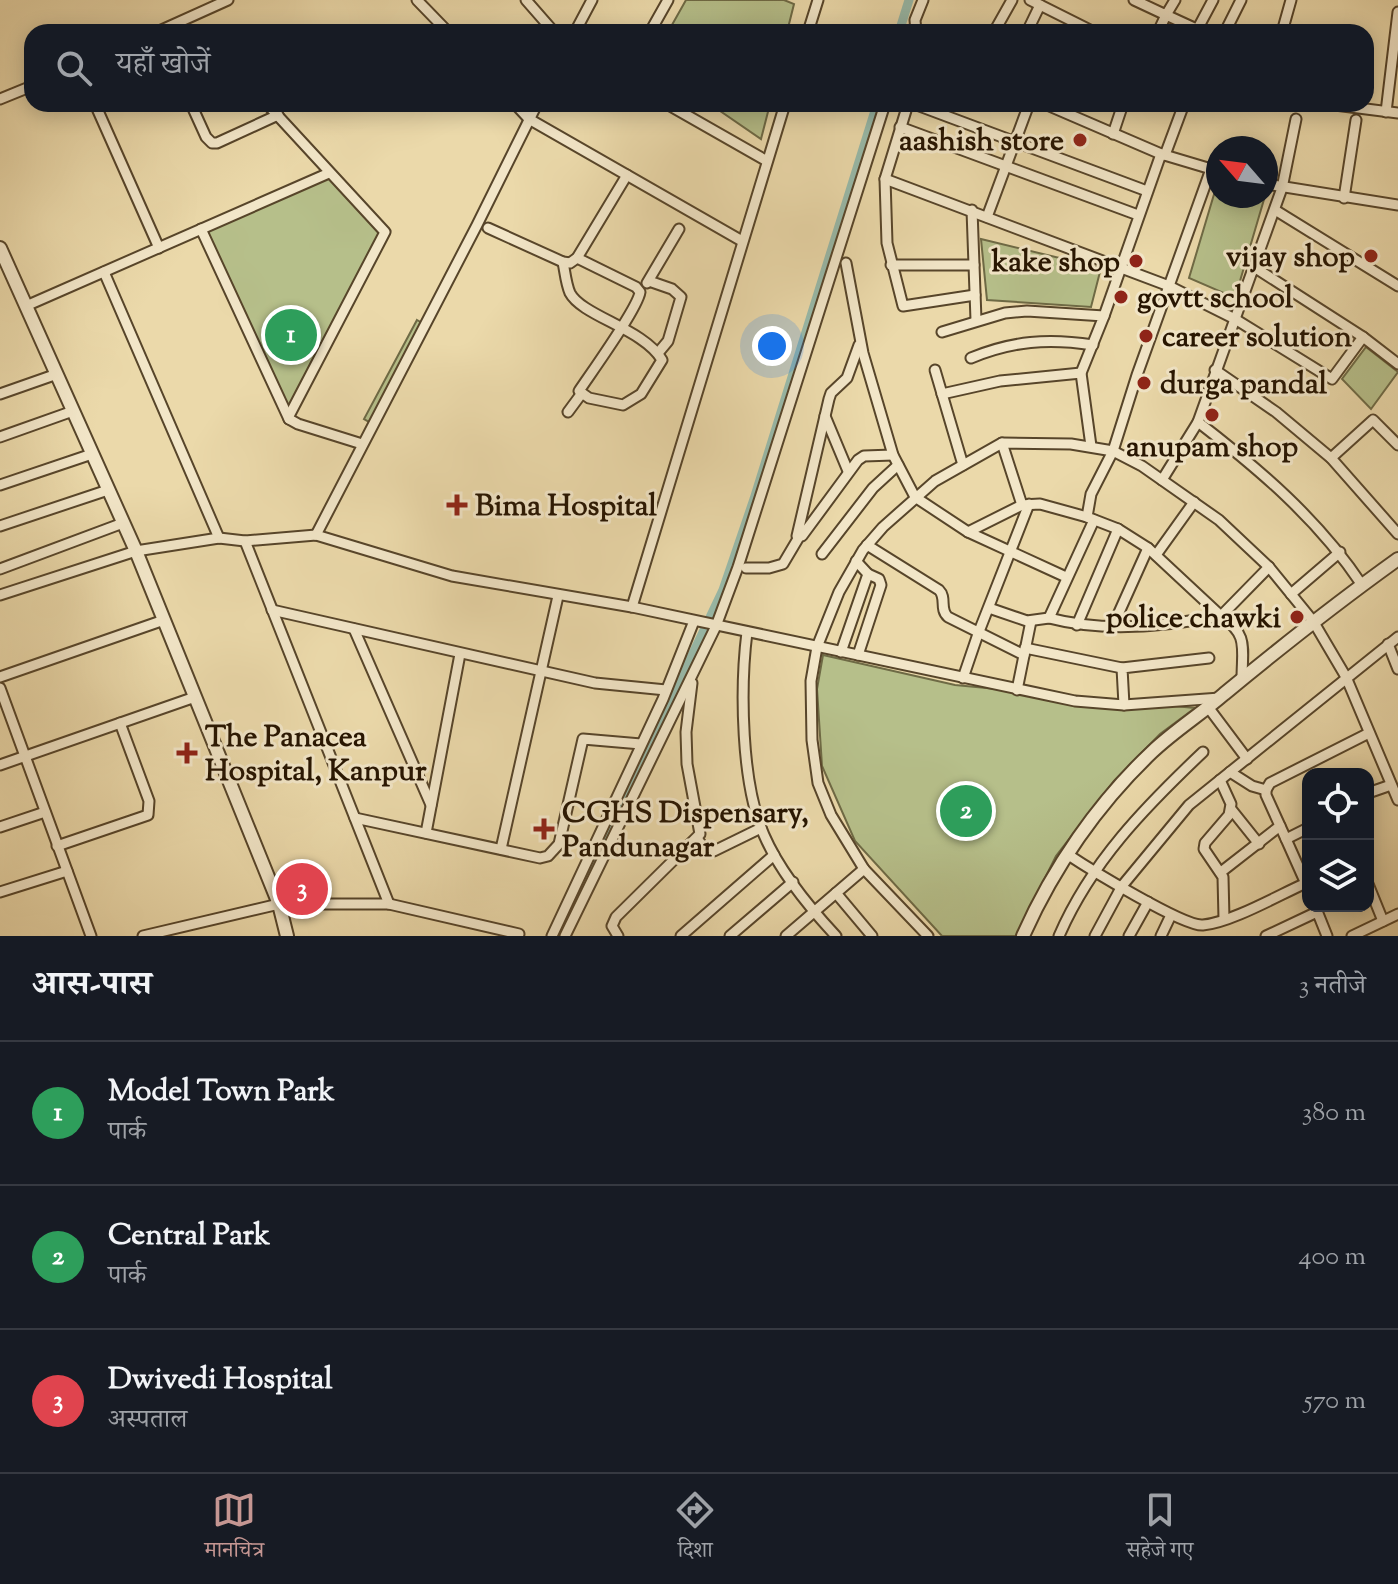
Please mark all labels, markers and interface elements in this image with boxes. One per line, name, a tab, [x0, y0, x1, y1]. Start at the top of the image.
search box	[24, 24, 1374, 112]
text: यहाँ खोजें	[116, 44, 210, 87]
icon: search	[52, 46, 96, 90]
place label: aashish store	[899, 121, 1064, 164]
marker: aashish store	[1071, 131, 1089, 149]
north arrow	[1206, 136, 1278, 208]
place label: vijay shop	[1226, 237, 1355, 280]
place label: kake shop	[991, 242, 1120, 285]
marker: vijay shop	[1362, 247, 1380, 265]
marker: kake shop	[1127, 252, 1145, 270]
place label: govtt school	[1137, 278, 1294, 321]
marker: govtt school	[1112, 288, 1130, 306]
pin: 1	[265, 305, 317, 365]
place label: career solution	[1162, 317, 1352, 360]
your location	[752, 326, 792, 366]
marker: career solution	[1137, 327, 1155, 345]
place label: durga pandal	[1160, 364, 1328, 407]
marker: durga pandal	[1135, 374, 1153, 392]
marker: anupam shop	[1203, 406, 1221, 424]
place label: anupam shop	[1126, 427, 1298, 470]
place label: Bima Hospital	[475, 486, 657, 529]
marker: Bima Hospital	[446, 494, 468, 516]
place label: police chawki	[1106, 598, 1281, 641]
marker: police chawki	[1288, 608, 1306, 626]
place label: The Panacea Hospital, Kanpur	[205, 717, 427, 794]
marker: The Panacea Hospital, Kanpur	[176, 742, 198, 764]
map controls	[1302, 768, 1374, 912]
button: locate	[1302, 768, 1374, 840]
pin: 2	[940, 781, 992, 841]
place label: CGHS Dispensary, Pandunagar	[562, 793, 809, 870]
marker: CGHS Dispensary, Pandunagar	[533, 818, 555, 840]
button: layers	[1302, 840, 1374, 912]
pin: 3	[276, 859, 328, 919]
text: आस-पास	[32, 961, 152, 1010]
text: 3 नतीजे	[1299, 968, 1366, 1005]
text: Model Town Park	[108, 1071, 335, 1114]
text: 1	[54, 1095, 62, 1132]
text: 380 m	[1302, 1095, 1366, 1132]
text: पार्क	[108, 1114, 146, 1151]
text: Central Park	[108, 1215, 270, 1258]
text: 2	[52, 1239, 64, 1276]
text: 400 m	[1299, 1239, 1366, 1276]
text: पार्क	[108, 1258, 146, 1295]
text: Dwivedi Hospital	[108, 1359, 333, 1402]
text: 3	[53, 1383, 63, 1420]
text: 570 m	[1304, 1383, 1366, 1420]
text: अस्पताल	[108, 1402, 187, 1439]
tab: मानचित्र	[205, 1488, 264, 1571]
tab: दिशा	[673, 1488, 717, 1571]
tab: सहेजे गए	[1126, 1488, 1193, 1571]

